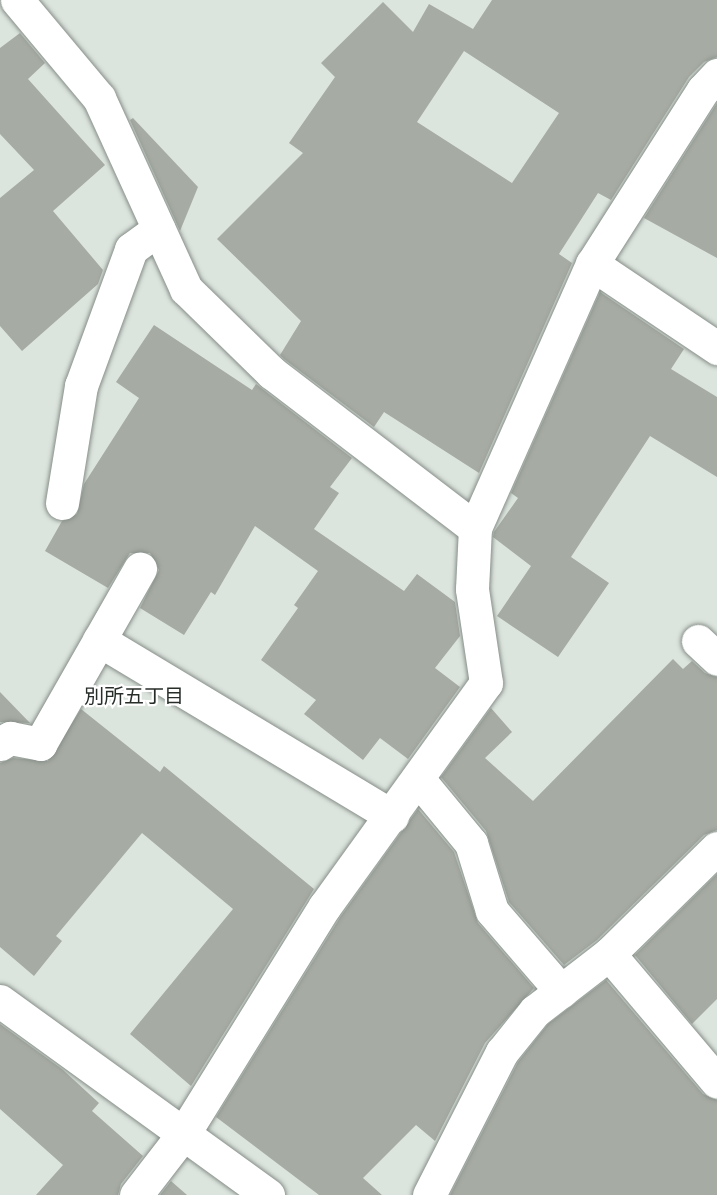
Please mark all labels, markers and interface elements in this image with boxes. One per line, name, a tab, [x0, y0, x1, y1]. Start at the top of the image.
district label: 別所五丁目	[84, 684, 184, 708]

